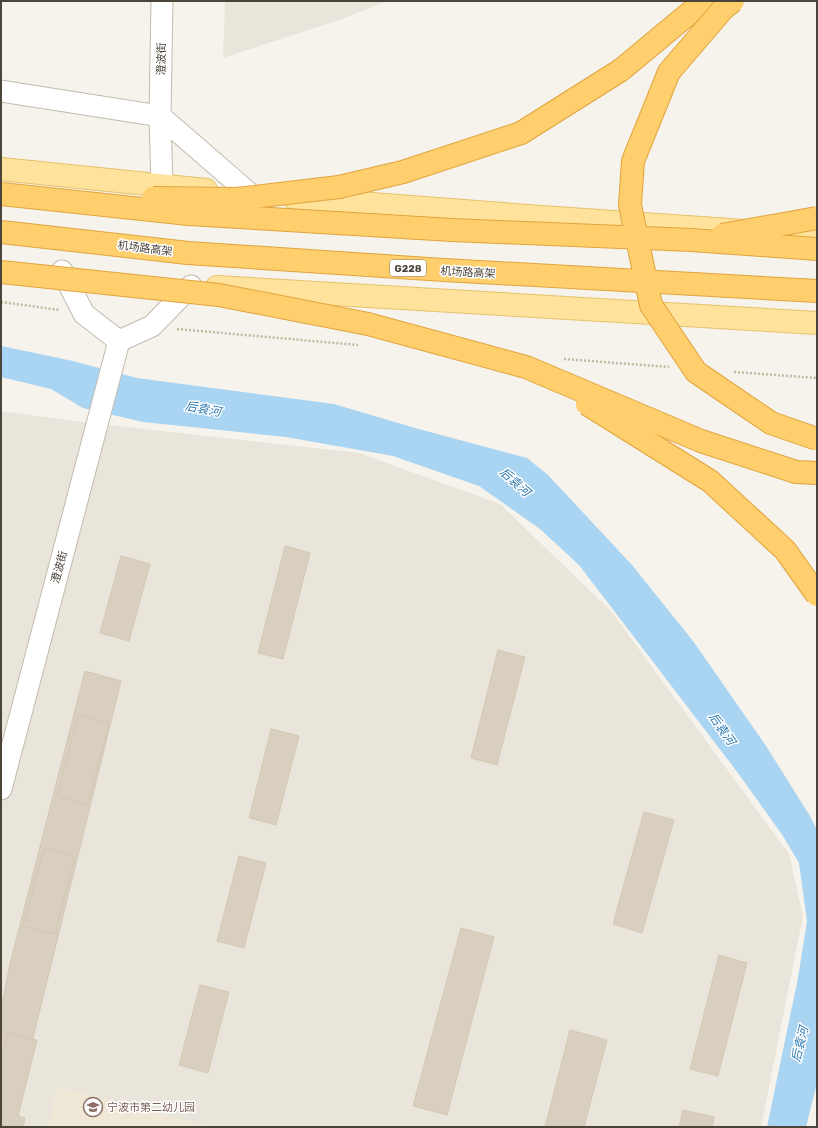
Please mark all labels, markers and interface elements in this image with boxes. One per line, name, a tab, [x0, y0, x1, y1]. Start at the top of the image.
street label: 澄波街	[155, 42, 168, 76]
street label: 机场路高架	[117, 239, 173, 258]
road number: G228	[390, 260, 426, 276]
street label: 机场路高架	[440, 265, 496, 280]
water label: 后袁河	[184, 399, 224, 420]
water label: 后袁河	[497, 465, 535, 501]
street label: 澄波街	[49, 550, 70, 585]
water label: 后袁河	[706, 710, 739, 749]
water label: 后袁河	[789, 1023, 812, 1063]
school or university icon: 宁波市第二幼儿园	[82, 1096, 104, 1118]
place label: 宁波市第二幼儿园	[107, 1101, 195, 1114]

